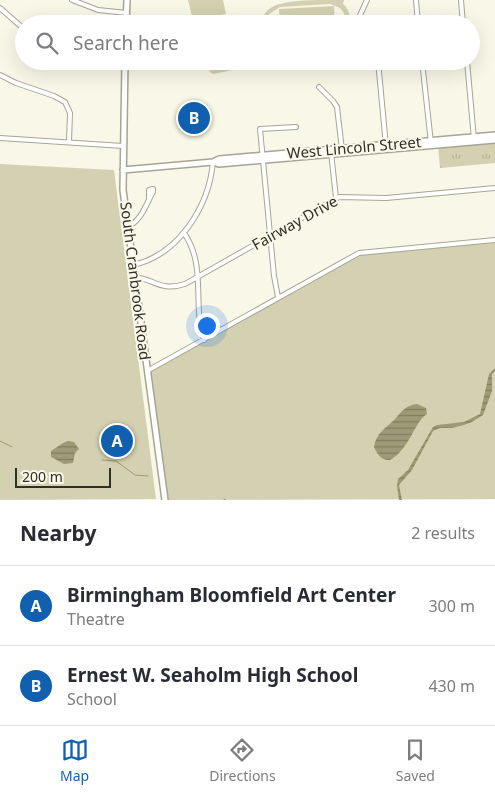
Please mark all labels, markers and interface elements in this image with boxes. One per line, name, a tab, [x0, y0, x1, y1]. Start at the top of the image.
search box	[15, 15, 480, 70]
icon: search	[33, 29, 61, 57]
text: Search here	[73, 30, 179, 56]
pin: B	[178, 99, 210, 137]
street label: West Lincoln Street	[286, 131, 423, 163]
street label: Fairway Drive	[248, 190, 341, 254]
street label: South Cranbrook Road	[116, 201, 156, 361]
your location	[194, 313, 220, 339]
pin: A	[101, 422, 133, 460]
scale bar	[15, 465, 111, 488]
text: 200 m	[22, 467, 63, 486]
text: Nearby	[20, 519, 96, 547]
text: 2 results	[411, 522, 475, 544]
text: Birmingham Bloomfield Art Center	[67, 582, 396, 608]
text: A	[30, 595, 42, 617]
text: 300 m	[428, 595, 475, 617]
text: Theatre	[67, 608, 125, 630]
text: Ernest W. Seaholm High School	[67, 662, 358, 688]
text: B	[31, 675, 41, 697]
text: 430 m	[428, 675, 475, 697]
text: School	[67, 688, 117, 710]
tab: Map	[60, 736, 89, 785]
tab: Directions	[209, 736, 276, 785]
tab: Saved	[396, 736, 435, 785]

